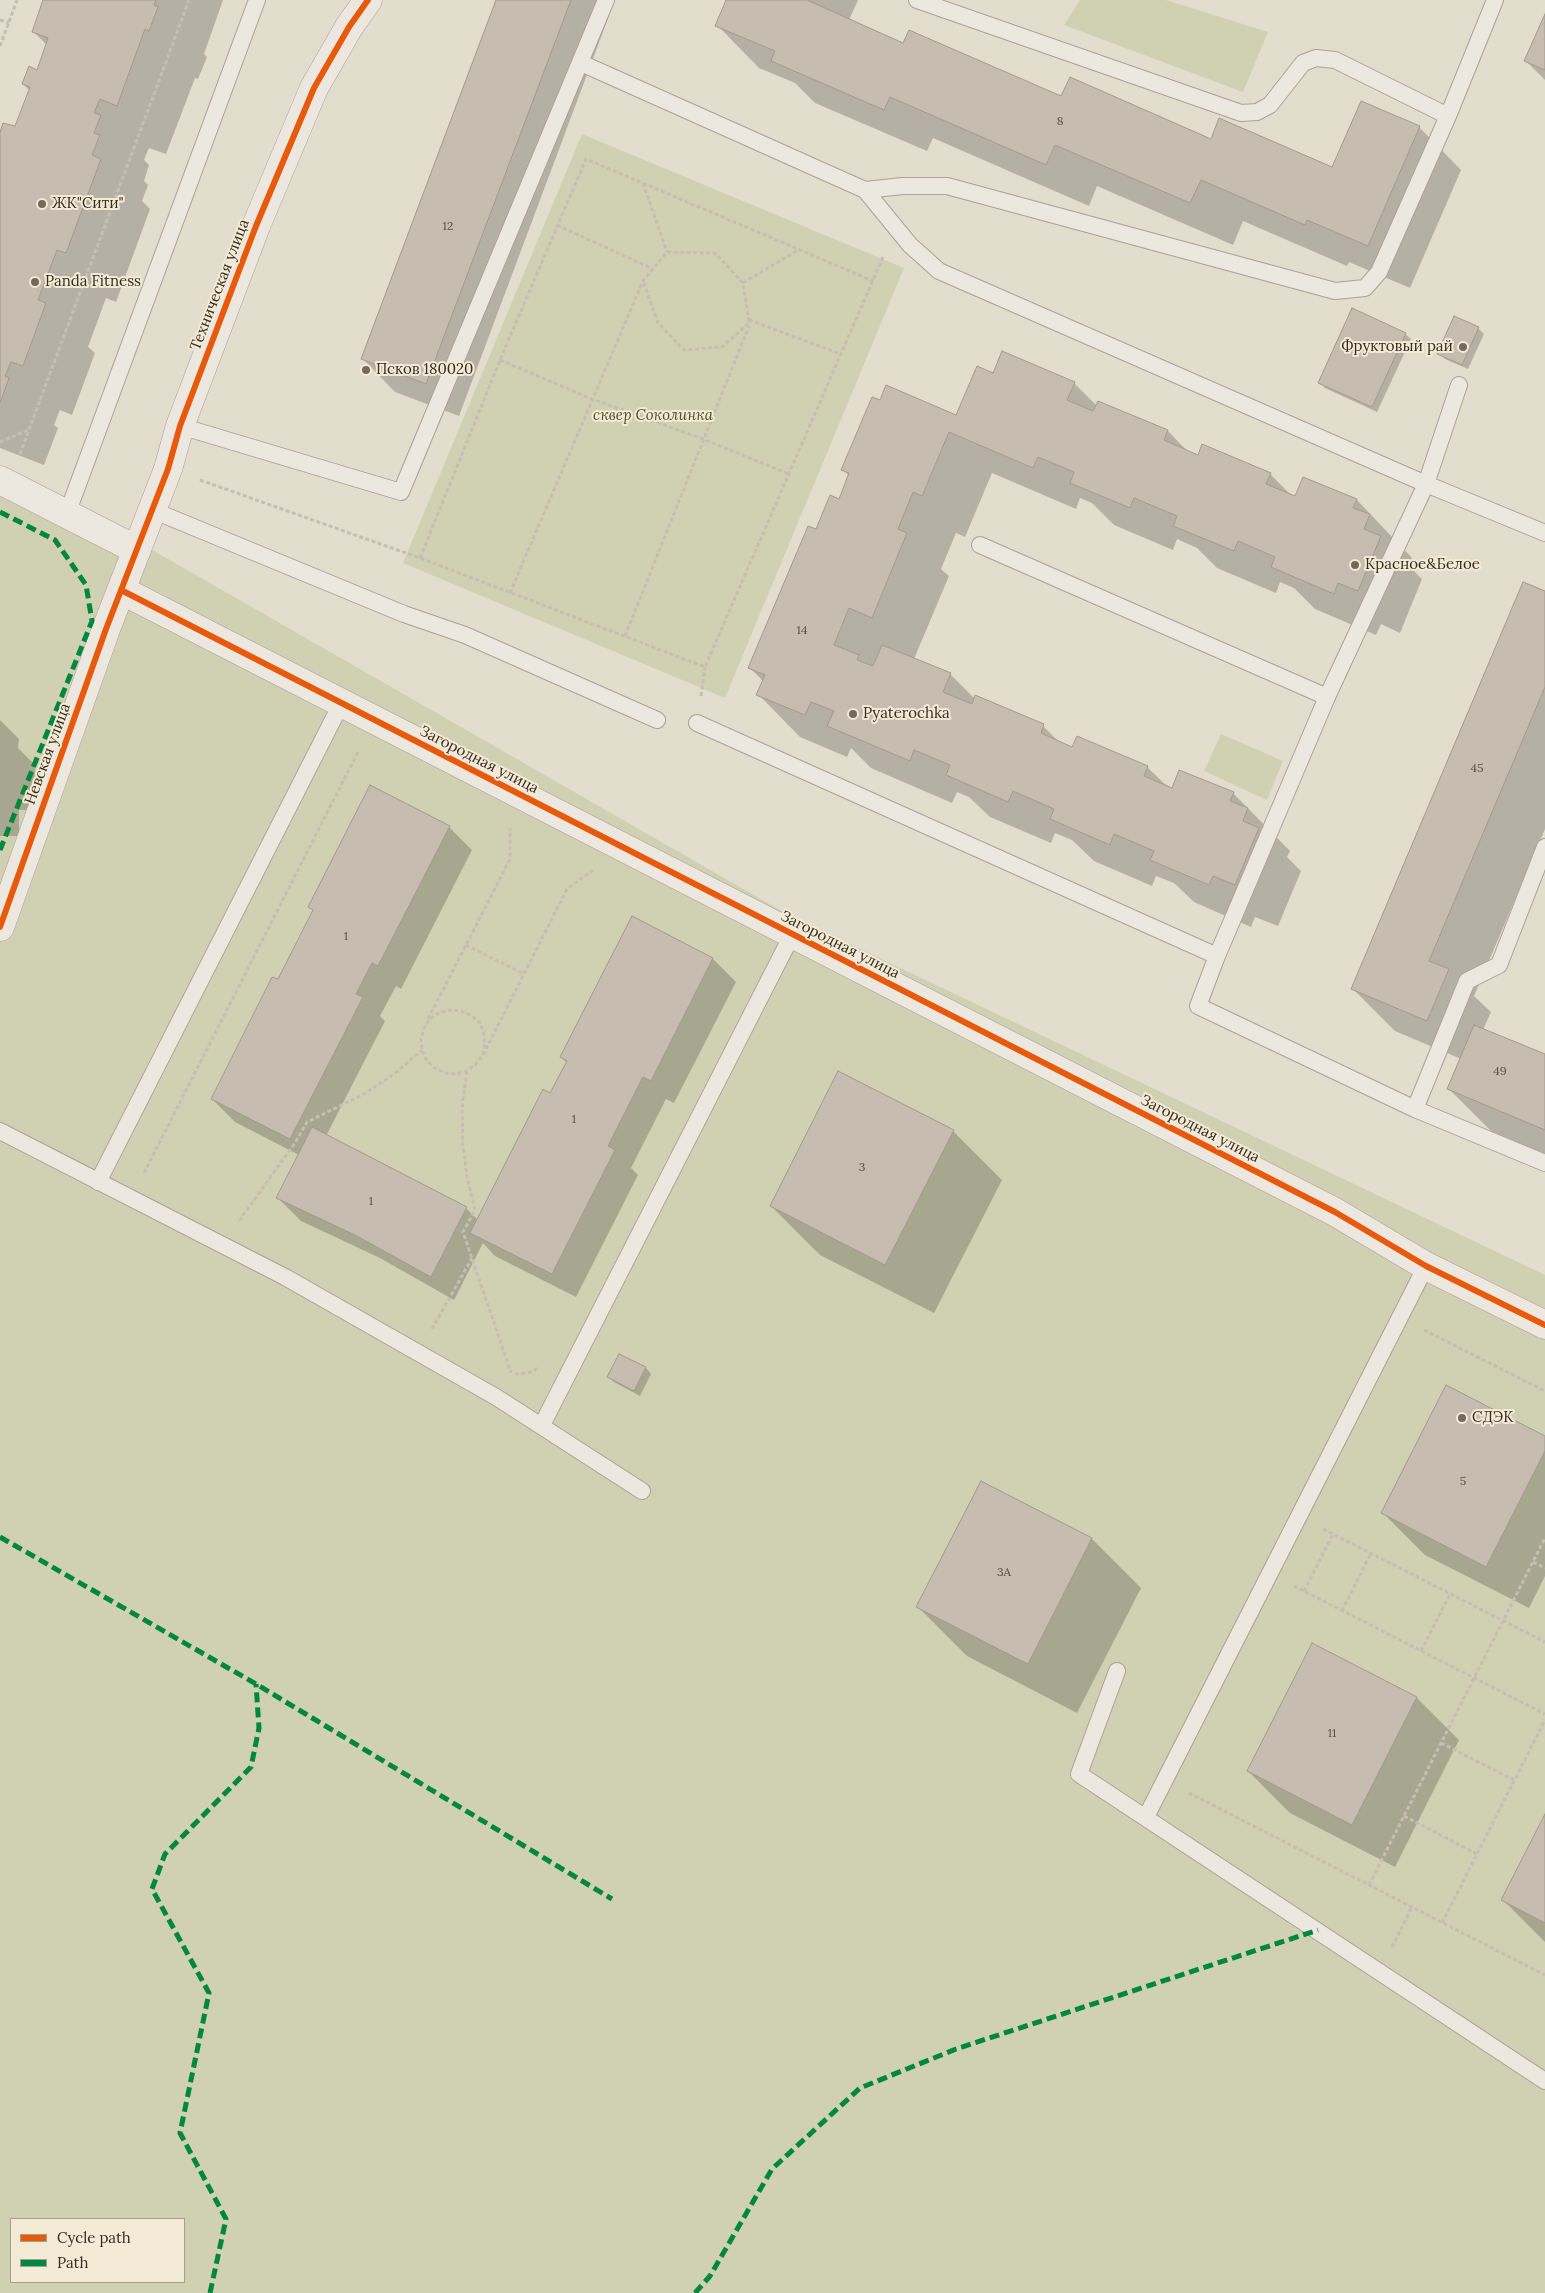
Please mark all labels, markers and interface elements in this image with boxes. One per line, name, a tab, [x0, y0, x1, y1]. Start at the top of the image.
house number: 8	[1057, 115, 1063, 129]
place label: ЖК"Сити"	[52, 195, 124, 213]
marker: ЖК"Сити"	[36, 198, 48, 210]
street label: Техническая улица	[187, 217, 253, 353]
house number: 12	[443, 220, 453, 234]
place label: Panda Fitness	[45, 273, 141, 291]
marker: Panda Fitness	[29, 276, 41, 288]
place label: Фруктовый рай	[1341, 338, 1453, 356]
marker: Фруктовый рай	[1457, 341, 1469, 353]
place label: Псков 180020	[376, 361, 473, 379]
marker: Псков 180020	[360, 364, 372, 376]
park label: сквер Соколинка	[593, 407, 713, 425]
place label: Красное&Белое	[1365, 556, 1480, 574]
marker: Красное&Белое	[1349, 559, 1361, 571]
house number: 14	[797, 624, 807, 638]
street label: Невская улица	[21, 701, 75, 807]
place label: Pyaterochka	[863, 705, 950, 723]
marker: Pyaterochka	[847, 708, 859, 720]
street label: Загородная улица	[416, 722, 542, 798]
house number: 45	[1470, 762, 1484, 776]
street label: Загородная улица	[777, 907, 903, 983]
house number: 1	[344, 930, 348, 944]
house number: 49	[1493, 1065, 1507, 1079]
street label: Загородная улица	[1137, 1091, 1263, 1167]
house number: 1	[572, 1113, 576, 1127]
house number: 3	[859, 1161, 865, 1175]
house number: 1	[369, 1195, 373, 1209]
place label: СДЭК	[1472, 1409, 1513, 1427]
marker: СДЭК	[1456, 1412, 1468, 1424]
house number: 5	[1460, 1475, 1466, 1489]
house number: 3А	[997, 1566, 1011, 1580]
house number: 11	[1328, 1727, 1336, 1741]
legend	[10, 2218, 185, 2283]
text: Cycle path	[57, 2228, 131, 2247]
text: Path	[57, 2253, 88, 2272]

